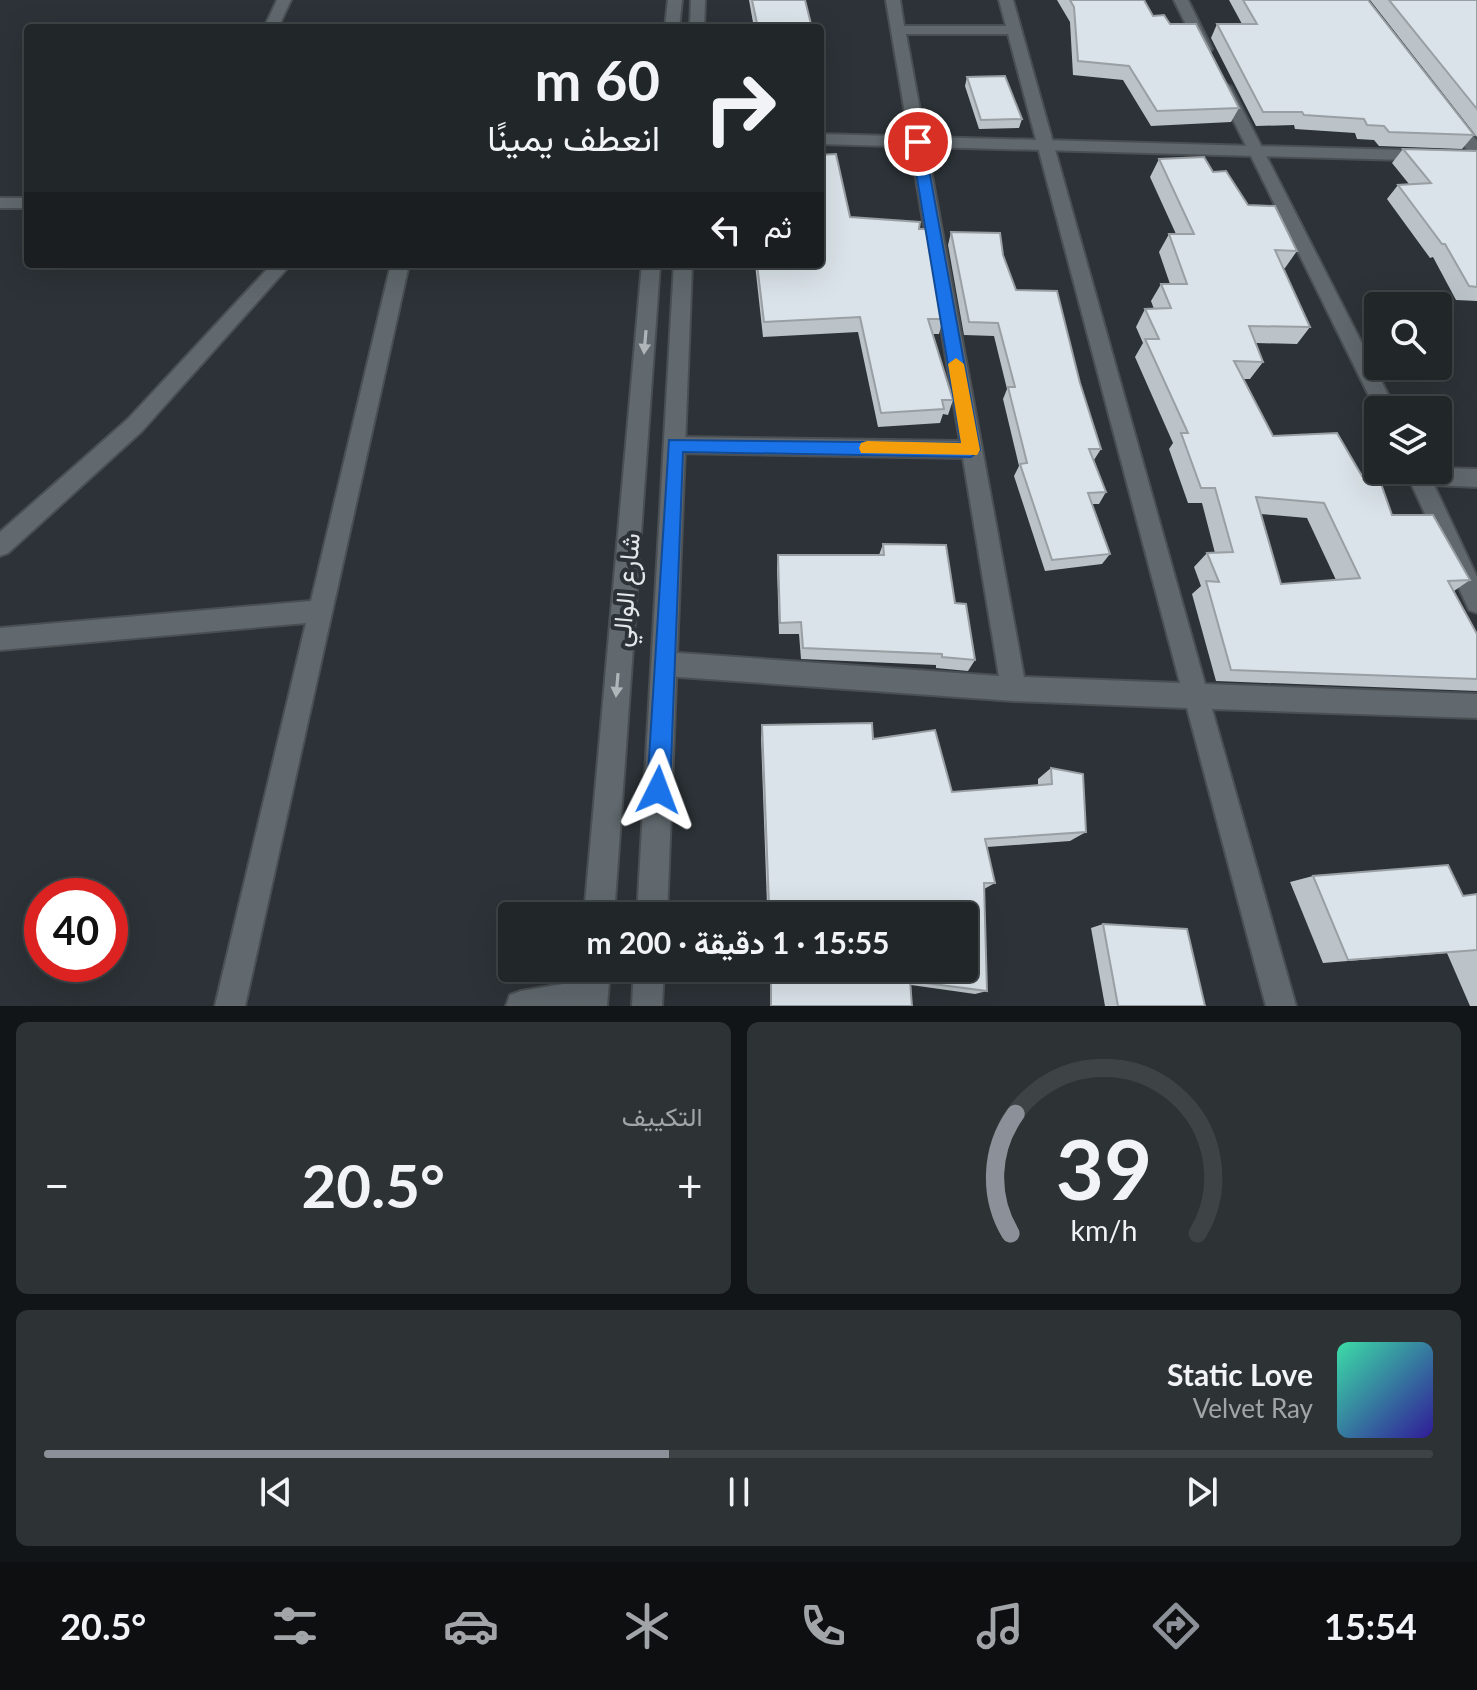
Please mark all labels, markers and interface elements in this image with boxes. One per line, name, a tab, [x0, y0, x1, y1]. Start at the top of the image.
text: 60 m	[535, 46, 660, 113]
icon: right	[688, 56, 792, 160]
pin	[884, 108, 952, 176]
text: انعطف يمينًا	[487, 115, 660, 159]
icon: arrive	[896, 120, 940, 164]
icon: left	[704, 208, 748, 252]
text: ثم	[764, 208, 792, 244]
map controls	[1364, 292, 1452, 484]
button: search	[1364, 292, 1452, 380]
one-way arrow	[638, 330, 651, 355]
button: layers	[1364, 396, 1452, 484]
street label: شارع الوالي	[604, 532, 652, 649]
one-way arrow	[611, 673, 624, 698]
position arrow	[616, 748, 700, 832]
speed limit sign: 40	[24, 878, 128, 982]
text: 15:55 · 1 دقيقة · 200 m	[586, 924, 890, 960]
text: التكييف	[622, 1100, 703, 1132]
text: 39	[1056, 1118, 1152, 1218]
text: 20.5°	[301, 1149, 445, 1221]
text: −	[44, 1159, 70, 1211]
text: +	[677, 1159, 703, 1211]
text: km/h	[1070, 1213, 1137, 1247]
text: Static Love	[1167, 1356, 1313, 1392]
text: Velvet Ray	[1193, 1392, 1313, 1424]
icon: previous	[254, 1470, 298, 1514]
icon: pause	[717, 1470, 761, 1514]
icon: next	[1180, 1470, 1224, 1514]
icon: filters	[267, 1598, 323, 1654]
icon: car	[443, 1598, 499, 1654]
icon: climate	[619, 1598, 675, 1654]
icon: phone	[795, 1598, 851, 1654]
icon: music	[972, 1598, 1028, 1654]
icon: directions	[1148, 1598, 1204, 1654]
text: 20.5°	[60, 1604, 146, 1648]
text: 15:54	[1324, 1604, 1417, 1648]

